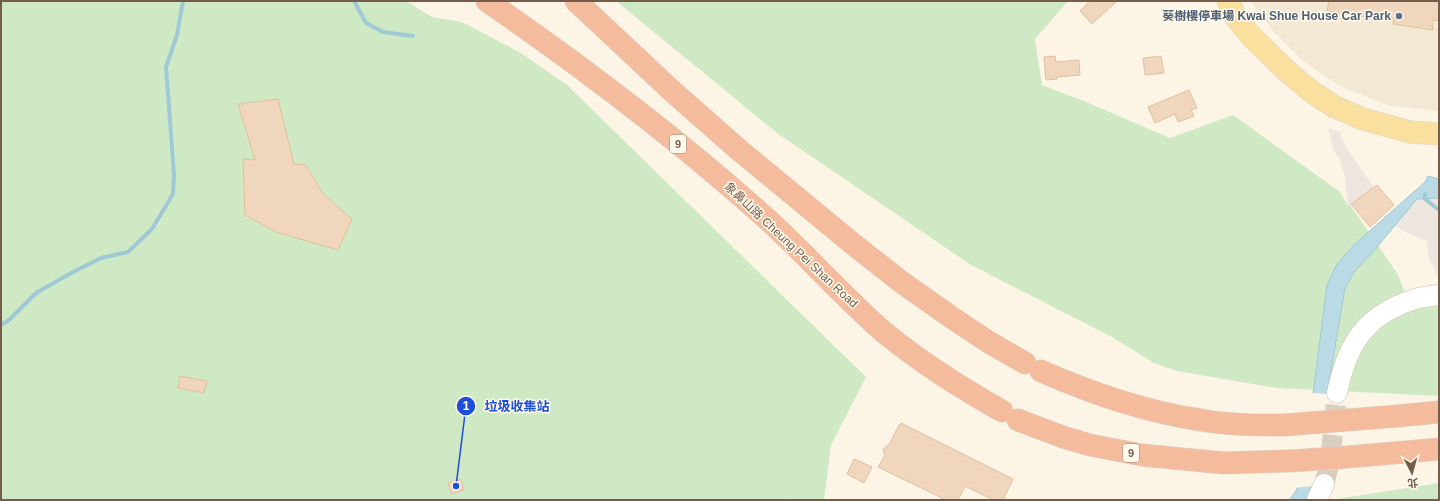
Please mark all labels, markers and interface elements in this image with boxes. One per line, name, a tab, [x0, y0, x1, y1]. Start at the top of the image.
place label: 葵樹樓停車場 Kwai Shue House Car Park	[1162, 9, 1391, 23]
marker: 葵樹樓停車場 Kwai Shue House Car Park	[1394, 11, 1404, 21]
road number: 9	[670, 135, 686, 153]
street label: 象鼻山路 Cheung Pei Shan Road	[721, 179, 861, 311]
callout: 垃圾收集站	[456, 394, 557, 419]
text: 1	[463, 399, 470, 413]
text: 垃圾收集站	[484, 399, 550, 414]
road number: 9	[1123, 444, 1139, 462]
north arrow	[1392, 453, 1432, 493]
text: 北	[1407, 476, 1419, 489]

